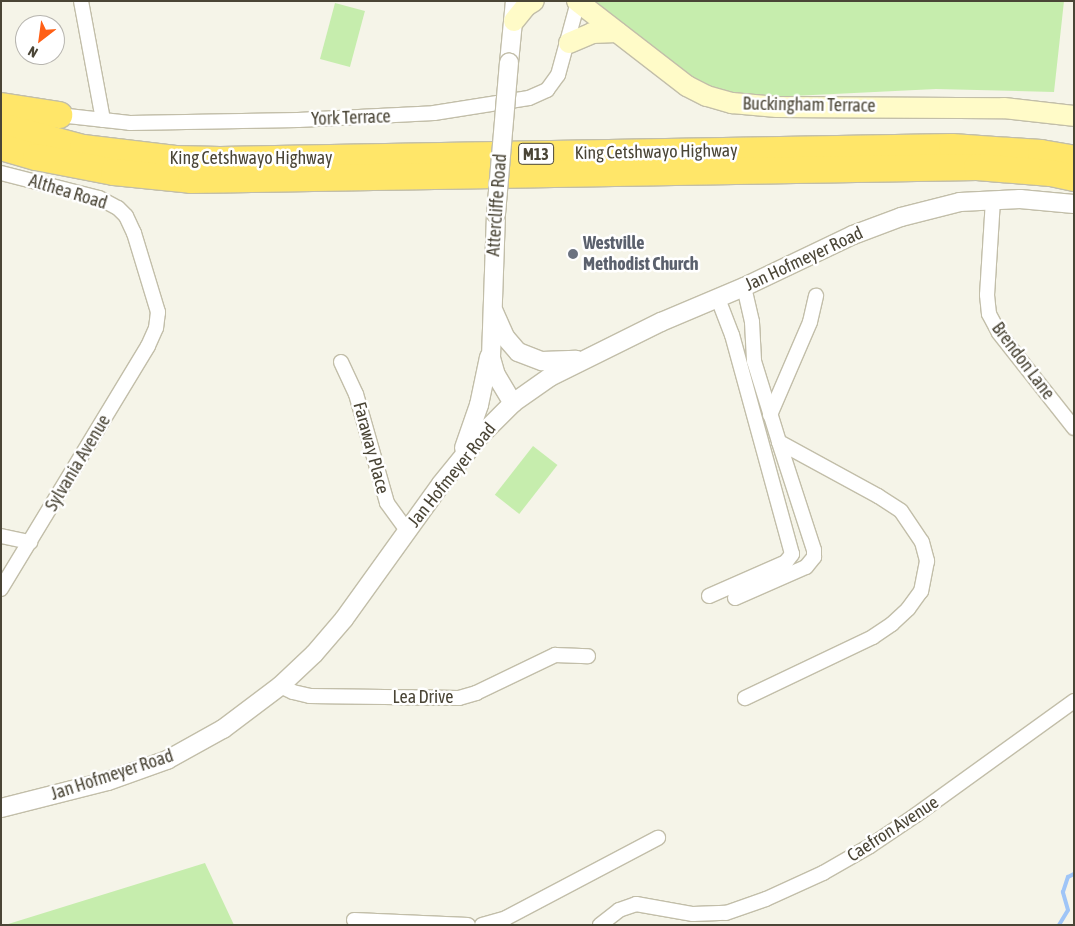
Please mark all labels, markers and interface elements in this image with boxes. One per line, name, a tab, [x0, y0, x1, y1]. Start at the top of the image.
north arrow	[15, 15, 65, 65]
text: N	[25, 43, 41, 61]
street label: Buckingham Terrace	[742, 93, 876, 117]
street label: York Terrace	[311, 106, 391, 130]
road number: M13	[517, 140, 555, 168]
street label: King Cetshwayo Highway	[574, 140, 738, 164]
street label: King Cetshwayo Highway	[170, 147, 332, 169]
street label: Attercliffe Road	[483, 153, 511, 257]
street label: Althea Road	[26, 170, 110, 214]
street label: Jan Hofmeyer Road	[742, 222, 866, 296]
place label: Westville Methodist Church	[583, 233, 699, 276]
marker: Westville Methodist Church	[567, 248, 579, 260]
street label: Brendon Lane	[987, 318, 1059, 404]
street label: Faraway Place	[348, 400, 394, 496]
street label: Sylvania Avenue	[41, 411, 115, 515]
street label: Jan Hofmeyer Road	[403, 419, 501, 531]
street label: Lea Drive	[393, 686, 453, 708]
street label: Jan Hofmeyer Road	[48, 745, 176, 805]
street label: Caefron Avenue	[843, 792, 943, 866]

